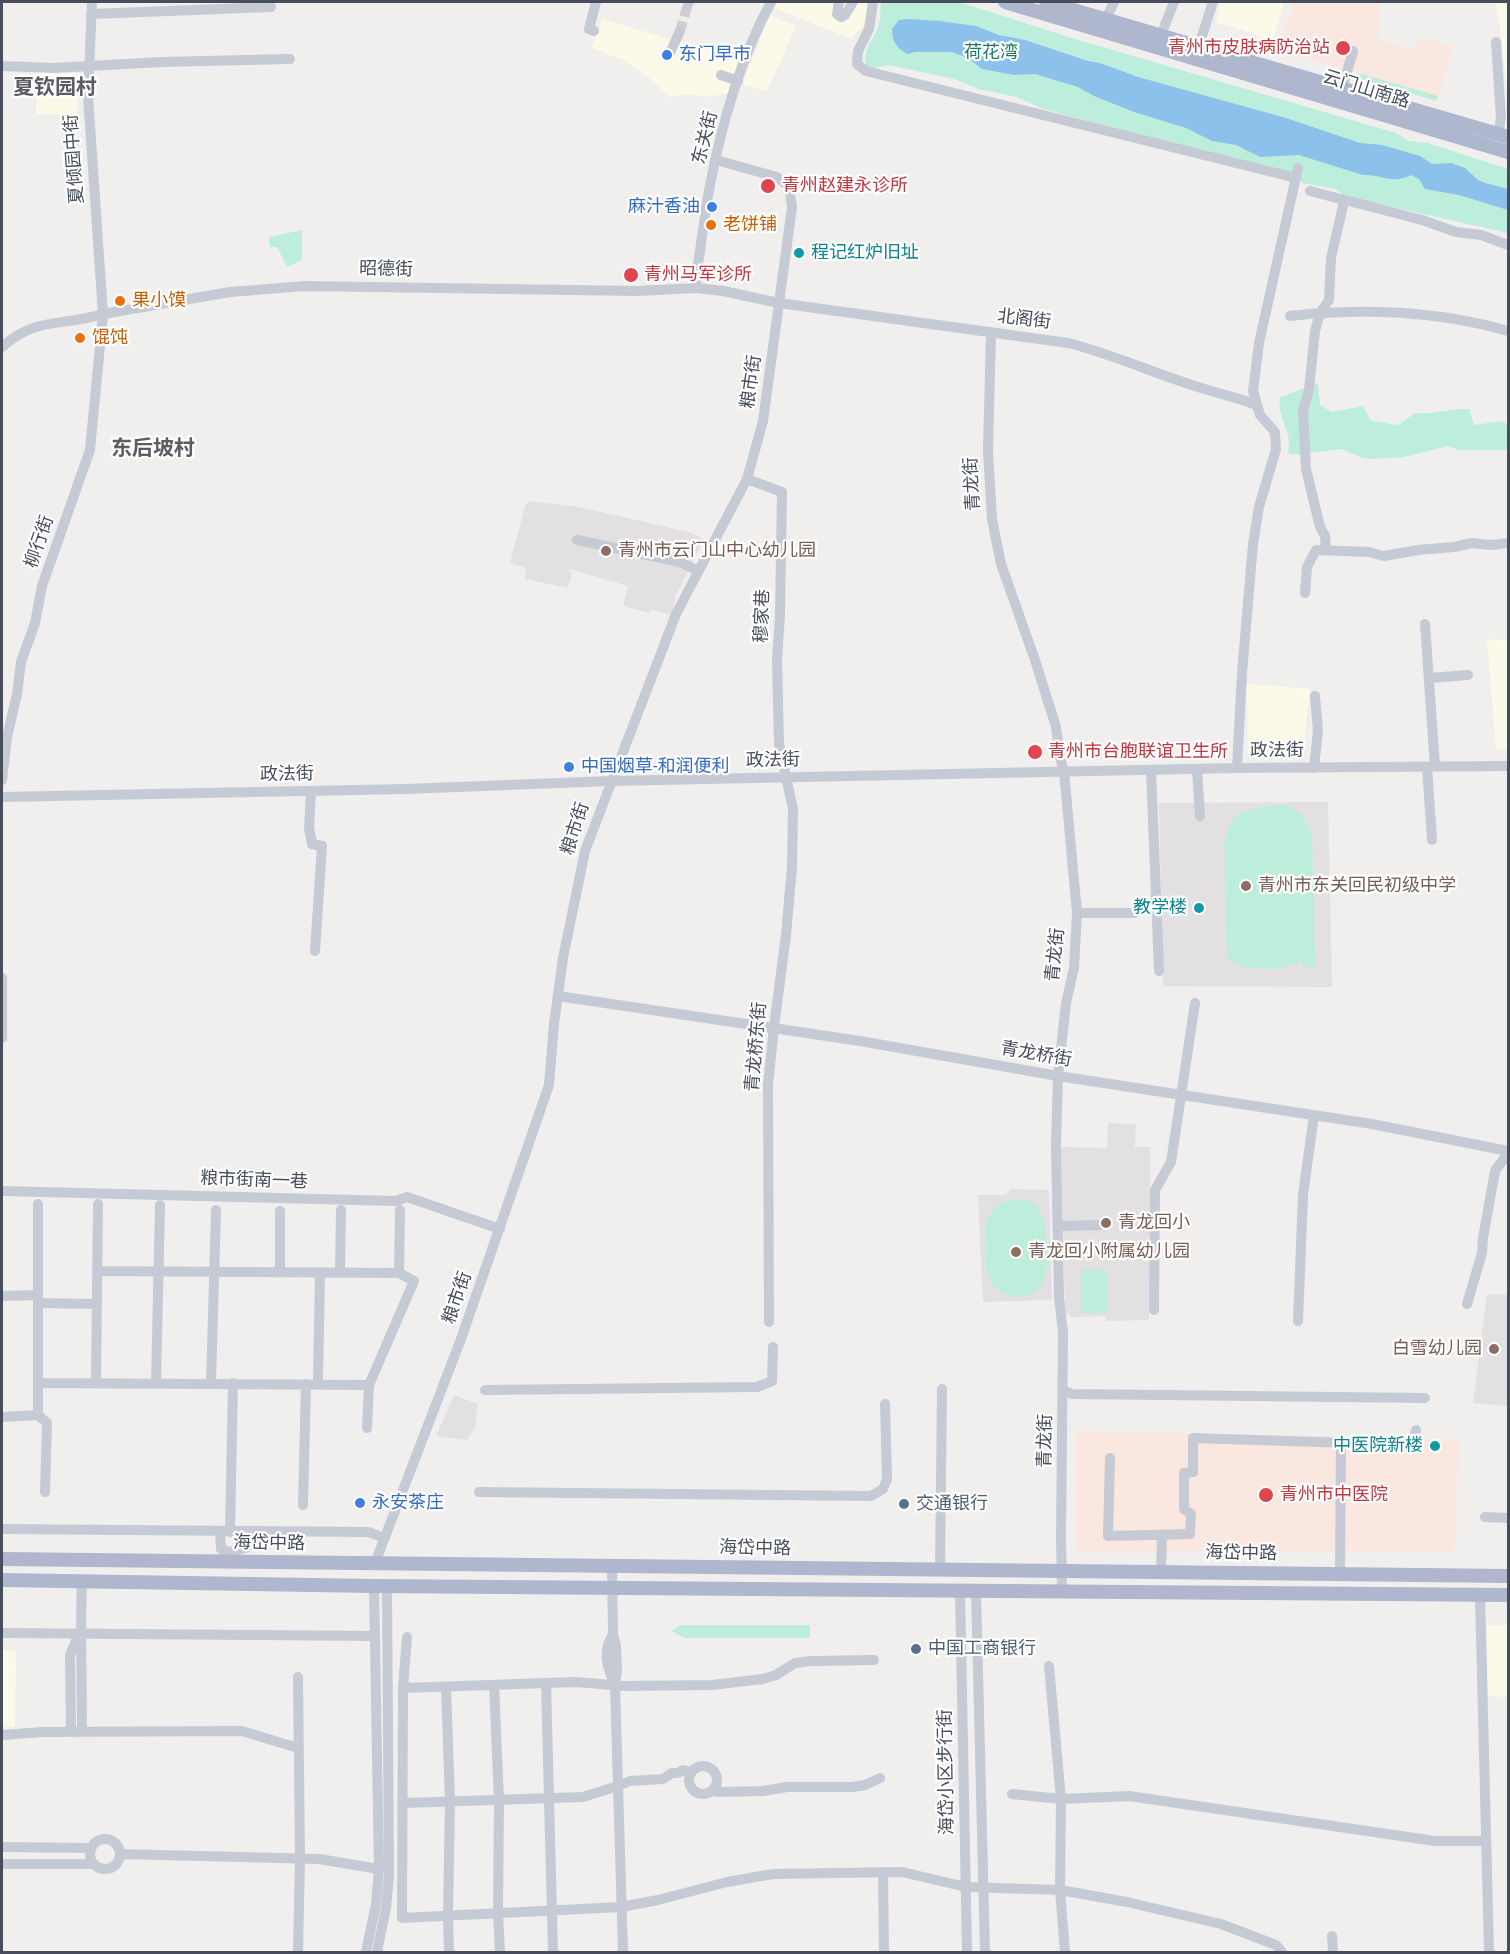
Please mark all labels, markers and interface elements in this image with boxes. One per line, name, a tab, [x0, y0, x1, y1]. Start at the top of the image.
place label: 青州市皮肤病防治站	[1168, 37, 1330, 59]
marker: 青州市皮肤病防治站	[1334, 39, 1352, 57]
park label: 荷花湾	[964, 42, 1018, 64]
place label: 东门早市	[679, 44, 751, 66]
marker: 东门早市	[660, 48, 674, 62]
street label: 云门山南路	[1320, 67, 1412, 113]
district label: 夏钦园村	[13, 76, 97, 102]
street label: 东关街	[689, 109, 723, 167]
street label: 夏倾园中街	[61, 113, 89, 205]
place label: 青州赵建永诊所	[782, 175, 908, 197]
marker: 青州赵建永诊所	[759, 177, 777, 195]
place label: 麻汁香油	[628, 196, 700, 218]
marker: 麻汁香油	[705, 200, 719, 214]
place label: 老饼铺	[723, 214, 777, 236]
marker: 老饼铺	[704, 218, 718, 232]
place label: 程记红炉旧址	[811, 242, 919, 264]
marker: 程记红炉旧址	[792, 246, 806, 260]
street label: 昭德街	[359, 259, 413, 281]
place label: 青州马军诊所	[644, 264, 752, 286]
marker: 青州马军诊所	[622, 266, 640, 284]
place label: 果小馍	[132, 290, 186, 312]
marker: 果小馍	[113, 294, 127, 308]
street label: 北阁街	[996, 306, 1052, 334]
place label: 馄饨	[92, 327, 128, 349]
marker: 馄饨	[73, 331, 87, 345]
street label: 粮市街	[738, 354, 766, 410]
district label: 东后坡村	[111, 437, 195, 463]
street label: 青龙街	[961, 456, 985, 512]
street label: 柳行街	[21, 513, 59, 571]
place label: 青州市云门山中心幼儿园	[618, 540, 816, 562]
marker: 青州市云门山中心幼儿园	[599, 544, 613, 558]
street label: 穆家巷	[751, 589, 775, 643]
street label: 政法街	[1250, 740, 1304, 762]
place label: 青州市台胞联谊卫生所	[1048, 741, 1228, 763]
marker: 青州市台胞联谊卫生所	[1026, 743, 1044, 761]
street label: 政法街	[746, 750, 800, 772]
place label: 中国烟草-和润便利	[581, 756, 729, 778]
marker: 中国烟草-和润便利	[562, 760, 576, 774]
street label: 政法街	[260, 764, 314, 786]
street label: 粮市街	[557, 800, 595, 858]
place label: 青州市东关回民初级中学	[1258, 875, 1456, 897]
marker: 青州市东关回民初级中学	[1239, 879, 1253, 893]
place label: 教学楼	[1133, 897, 1187, 919]
marker: 教学楼	[1192, 901, 1206, 915]
street label: 青龙街	[1042, 927, 1070, 983]
street label: 青龙桥东街	[742, 1001, 772, 1093]
street label: 青龙桥街	[999, 1038, 1073, 1072]
street label: 粮市街南一巷	[200, 1168, 308, 1194]
place label: 青龙回小	[1118, 1212, 1190, 1234]
marker: 青龙回小	[1099, 1216, 1113, 1230]
place label: 青龙回小附属幼儿园	[1028, 1241, 1190, 1263]
marker: 青龙回小附属幼儿园	[1009, 1245, 1023, 1259]
street label: 粮市街	[439, 1269, 477, 1327]
place label: 白雪幼儿园	[1392, 1338, 1482, 1360]
marker: 白雪幼儿园	[1487, 1342, 1501, 1356]
street label: 青龙街	[1035, 1414, 1057, 1468]
place label: 中医院新楼	[1333, 1435, 1423, 1457]
marker: 中医院新楼	[1428, 1439, 1442, 1453]
place label: 青州市中医院	[1280, 1484, 1388, 1506]
marker: 青州市中医院	[1257, 1486, 1275, 1504]
place label: 永安茶庄	[372, 1492, 444, 1514]
place label: 交通银行	[916, 1493, 988, 1515]
marker: 永安茶庄	[353, 1496, 367, 1510]
marker: 交通银行	[897, 1497, 911, 1511]
street label: 海岱中路	[233, 1533, 305, 1555]
street label: 海岱中路	[719, 1538, 791, 1560]
street label: 海岱中路	[1205, 1543, 1277, 1565]
place label: 中国工商银行	[928, 1638, 1036, 1660]
marker: 中国工商银行	[909, 1642, 923, 1656]
street label: 海岱小区步行街	[935, 1709, 959, 1835]

